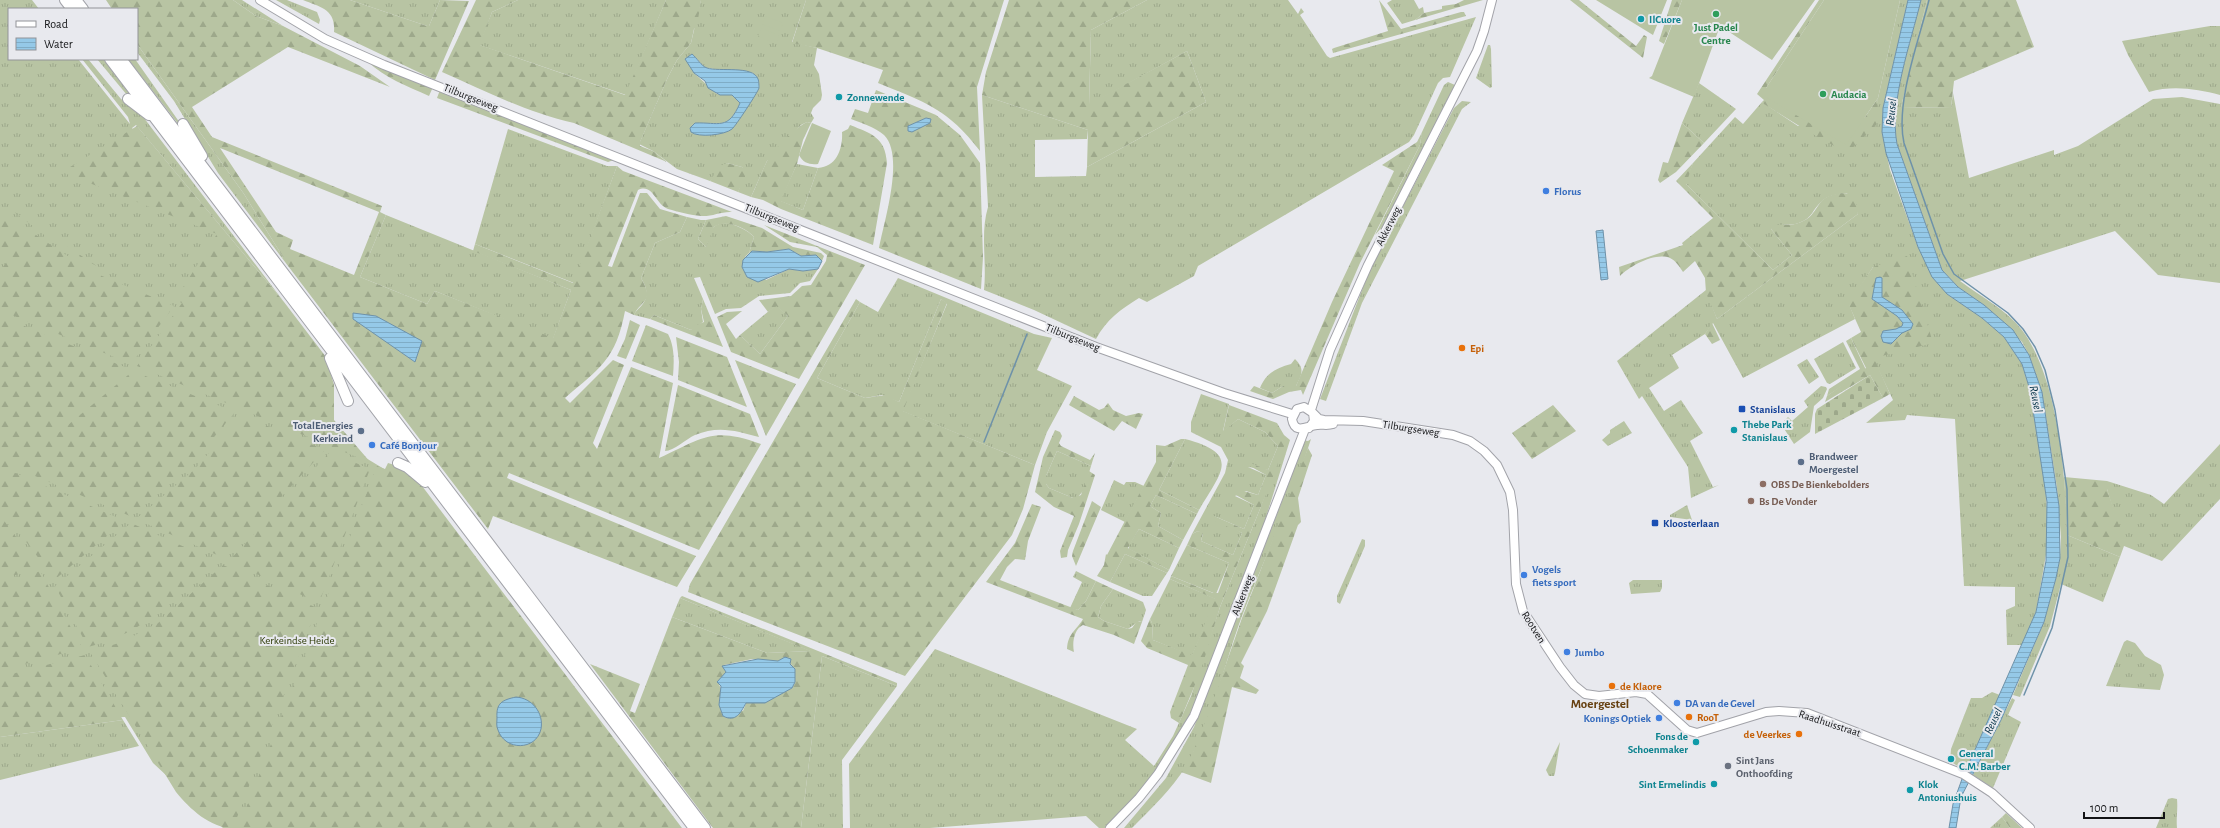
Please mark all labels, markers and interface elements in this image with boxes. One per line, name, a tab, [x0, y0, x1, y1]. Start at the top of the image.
legend	[8, 8, 138, 60]
marker: Just Padel Centre	[1711, 9, 1721, 19]
marker: IlCuore	[1636, 14, 1646, 24]
place label: IlCuore	[1649, 14, 1681, 25]
text: Road	[44, 18, 68, 30]
place label: Just Padel Centre	[1694, 22, 1738, 46]
text: Water	[44, 38, 73, 50]
street label: Tilburgseweg	[442, 82, 500, 114]
marker: Audacia	[1818, 89, 1828, 99]
place label: Audacia	[1831, 89, 1867, 100]
marker: Zonnewende	[834, 92, 844, 102]
place label: Zonnewende	[847, 92, 905, 103]
water label: Reusel	[1884, 98, 1898, 126]
marker: Florus	[1541, 186, 1551, 196]
place label: Florus	[1554, 186, 1581, 197]
street label: Tilburgseweg	[743, 202, 801, 234]
street label: Akkerweg	[1374, 204, 1403, 248]
street label: Tilburgseweg	[1044, 322, 1102, 354]
marker: Epi	[1457, 343, 1467, 353]
place label: Epi	[1470, 343, 1484, 354]
water label: Reusel	[2027, 384, 2045, 414]
marker: Stanislaus	[1737, 404, 1747, 414]
place label: Stanislaus	[1750, 404, 1796, 415]
street label: Tilburgseweg	[1382, 419, 1441, 439]
place label: Thebe Park Stanislaus	[1742, 419, 1792, 443]
place label: TotalEnergies Kerkeind	[293, 420, 353, 444]
marker: Thebe Park Stanislaus	[1729, 425, 1739, 435]
marker: TotalEnergies Kerkeind	[356, 426, 366, 436]
marker: Café Bonjour	[367, 440, 377, 450]
place label: Café Bonjour	[380, 440, 437, 451]
place label: Brandweer Moergestel	[1809, 451, 1859, 475]
marker: Brandweer Moergestel	[1796, 457, 1806, 467]
marker: OBS De Bienkebolders	[1758, 479, 1768, 489]
place label: OBS De Bienkebolders	[1771, 479, 1869, 490]
marker: Bs De Vonder	[1746, 496, 1756, 506]
place label: Bs De Vonder	[1759, 496, 1817, 507]
marker: Kloosterlaan	[1650, 518, 1660, 528]
place label: Kloosterlaan	[1663, 518, 1719, 529]
place label: Vogels fiets sport	[1532, 564, 1577, 588]
marker: Vogels fiets sport	[1519, 570, 1529, 580]
street label: Akkerweg	[1230, 573, 1255, 617]
street label: Rootven	[1520, 609, 1548, 645]
park label: Kerkeindse Heide	[259, 635, 335, 646]
marker: Jumbo	[1562, 647, 1572, 657]
place label: Jumbo	[1575, 647, 1605, 658]
marker: de Klaore	[1607, 681, 1617, 691]
place label: de Klaore	[1620, 681, 1662, 692]
district label: Moergestel	[1571, 698, 1629, 711]
marker: DA van de Gevel	[1672, 698, 1682, 708]
place label: DA van de Gevel	[1685, 698, 1755, 709]
water label: Reusel	[1982, 706, 2004, 736]
street label: Raadhuisstraat	[1797, 708, 1863, 739]
marker: RooT	[1684, 712, 1694, 722]
place label: RooT	[1697, 712, 1719, 723]
place label: Konings Optiek	[1584, 713, 1652, 724]
marker: Konings Optiek	[1654, 713, 1664, 723]
place label: de Veerkes	[1744, 729, 1791, 740]
marker: de Veerkes	[1794, 729, 1804, 739]
place label: Fons de Schoenmaker	[1628, 731, 1688, 755]
marker: Fons de Schoenmaker	[1691, 737, 1701, 747]
place label: General C.M. Barber	[1959, 748, 2010, 772]
marker: General C.M. Barber	[1946, 754, 1956, 764]
place label: Sint Jans Onthoofding	[1736, 755, 1793, 779]
marker: Sint Jans Onthoofding	[1723, 761, 1733, 771]
place label: Sint Ermelindis	[1639, 779, 1706, 790]
marker: Sint Ermelindis	[1709, 779, 1719, 789]
place label: Klok Antoniushuis	[1918, 779, 1977, 803]
marker: Klok Antoniushuis	[1905, 785, 1915, 795]
scale bar	[2084, 794, 2164, 820]
text: 100 m	[2090, 802, 2118, 814]

